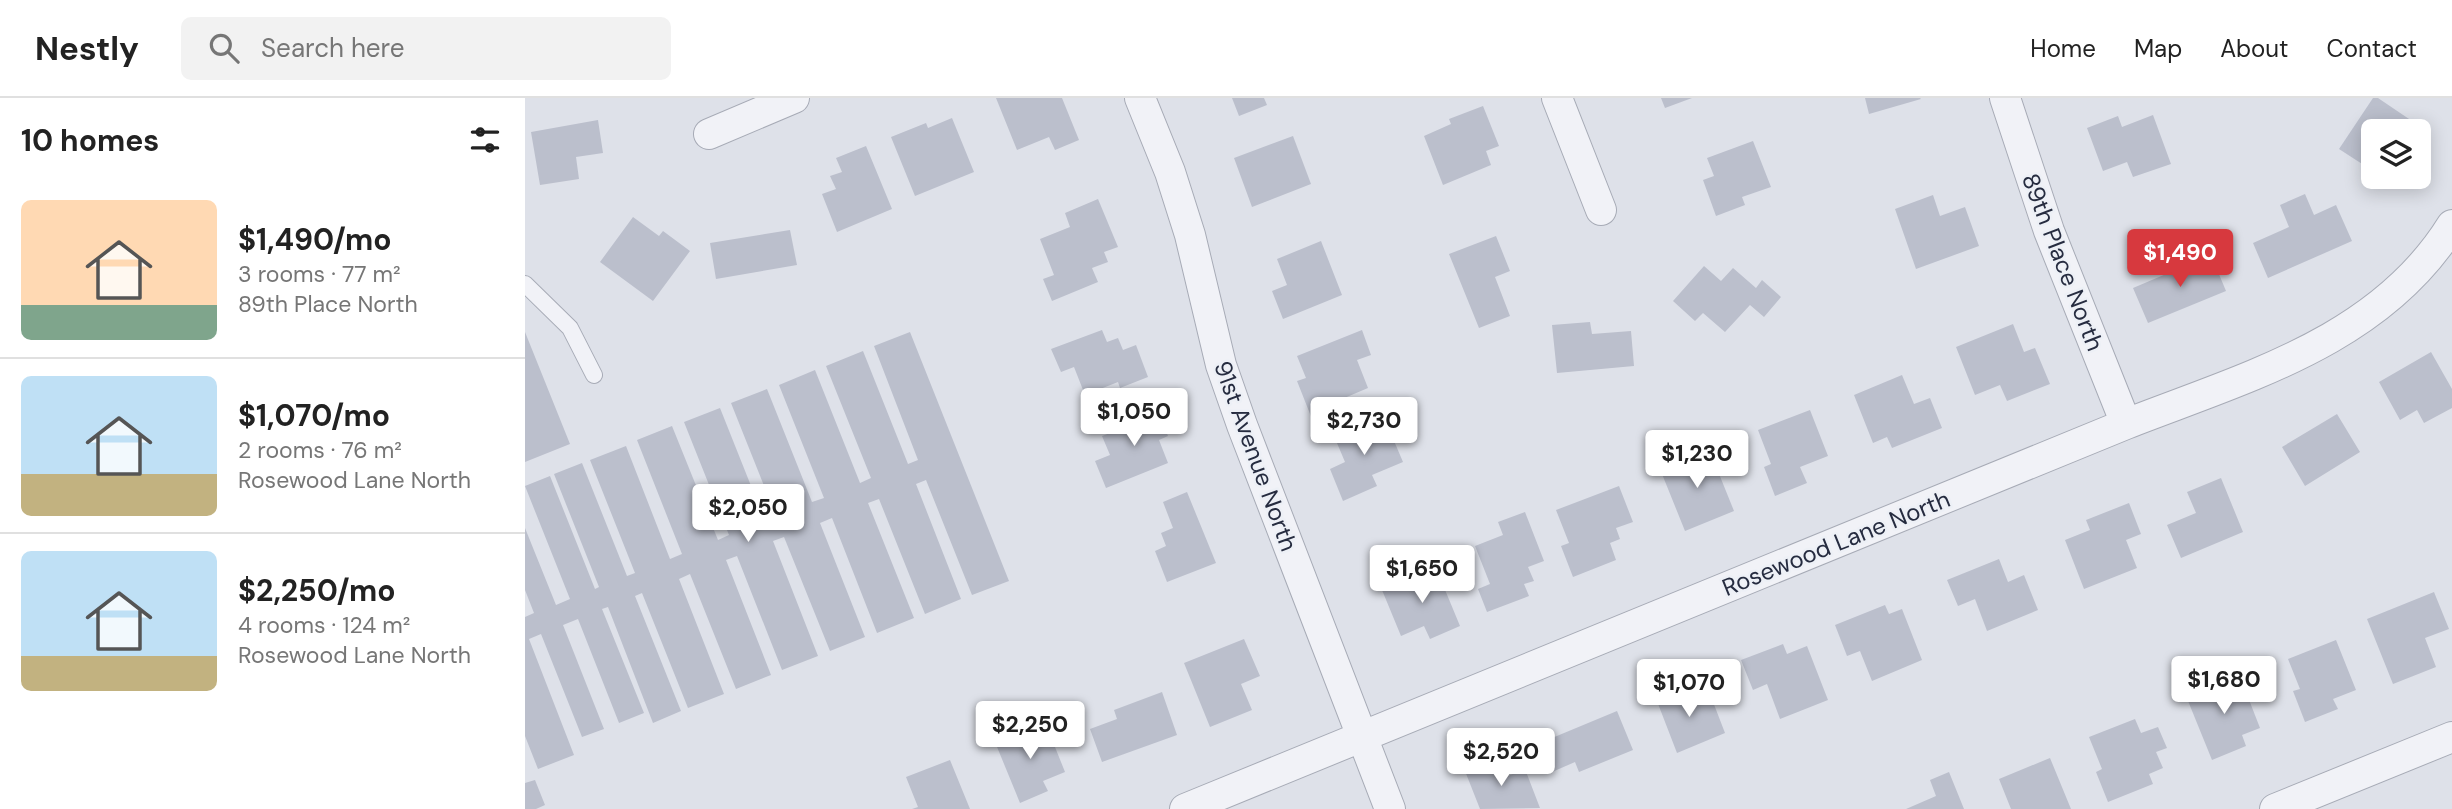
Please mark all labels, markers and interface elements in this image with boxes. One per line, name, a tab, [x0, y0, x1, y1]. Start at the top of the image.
search box	[181, 17, 671, 80]
text: Nestly	[35, 27, 139, 70]
icon: search	[205, 29, 243, 67]
text: Search here	[261, 31, 405, 65]
text: Home	[2030, 33, 2096, 64]
text: Map	[2134, 33, 2182, 64]
text: About	[2220, 33, 2289, 64]
text: Contact	[2327, 33, 2417, 64]
map controls	[2361, 119, 2431, 189]
button: layers	[2361, 119, 2431, 189]
text: 10 homes	[21, 121, 159, 160]
icon: filters	[466, 121, 504, 159]
street label: 89th Place North	[2015, 169, 2111, 355]
text: $1,490/mo	[238, 220, 392, 259]
icon: home	[77, 228, 161, 312]
pin: $1,490	[2123, 230, 2237, 289]
text: $1,490	[2143, 237, 2217, 267]
text: 3 rooms · 77 m²	[238, 259, 401, 289]
text: 89th Place North	[238, 289, 418, 319]
street label: 91st Avenue North	[1207, 357, 1305, 555]
pin: $1,050	[1077, 388, 1191, 448]
text: $1,070/mo	[238, 396, 390, 435]
text: $1,050	[1097, 396, 1171, 426]
pin: $2,730	[1307, 398, 1421, 457]
icon: home	[77, 404, 161, 488]
text: $2,730	[1327, 405, 1402, 435]
pin: $1,230	[1640, 430, 1754, 490]
text: 2 rooms · 76 m²	[238, 435, 402, 465]
text: $1,230	[1661, 438, 1733, 468]
text: Rosewood Lane North	[238, 465, 471, 495]
street label: Rosewood Lane North	[1717, 483, 1955, 603]
pin: $2,050	[691, 484, 805, 544]
text: $2,050	[708, 492, 788, 522]
pin: $1,650	[1365, 546, 1479, 605]
text: $1,650	[1386, 553, 1458, 583]
text: $2,250/mo	[238, 571, 395, 610]
icon: home	[77, 579, 161, 663]
text: 4 rooms · 124 m²	[238, 610, 410, 640]
text: Rosewood Lane North	[238, 640, 471, 670]
pin: $1,680	[2167, 656, 2281, 716]
pin: $1,070	[1632, 660, 1746, 719]
text: $1,680	[2187, 664, 2261, 694]
text: $1,070	[1653, 667, 1725, 697]
pin: $2,250	[973, 702, 1087, 761]
text: $2,250	[992, 709, 1068, 739]
pin: $2,520	[1444, 728, 1558, 788]
text: $2,520	[1463, 736, 1539, 766]

